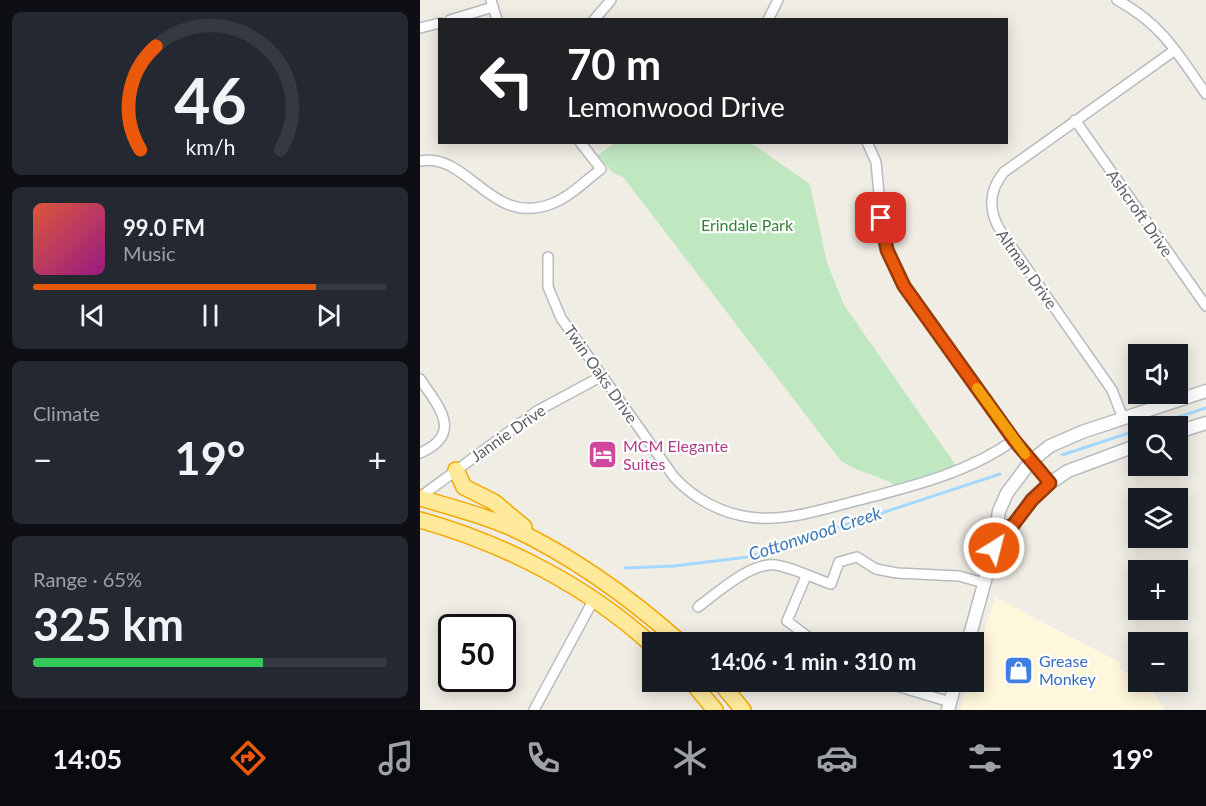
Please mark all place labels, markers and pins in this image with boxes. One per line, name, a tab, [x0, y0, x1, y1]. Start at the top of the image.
pin	[855, 192, 906, 243]
place label: MCM Elegante Suites	[623, 436, 728, 473]
hotel icon: MCM Elegante Suites	[586, 439, 618, 471]
place label: Grease Monkey	[1039, 651, 1097, 688]
shop icon: Grease Monkey	[1002, 654, 1034, 686]

